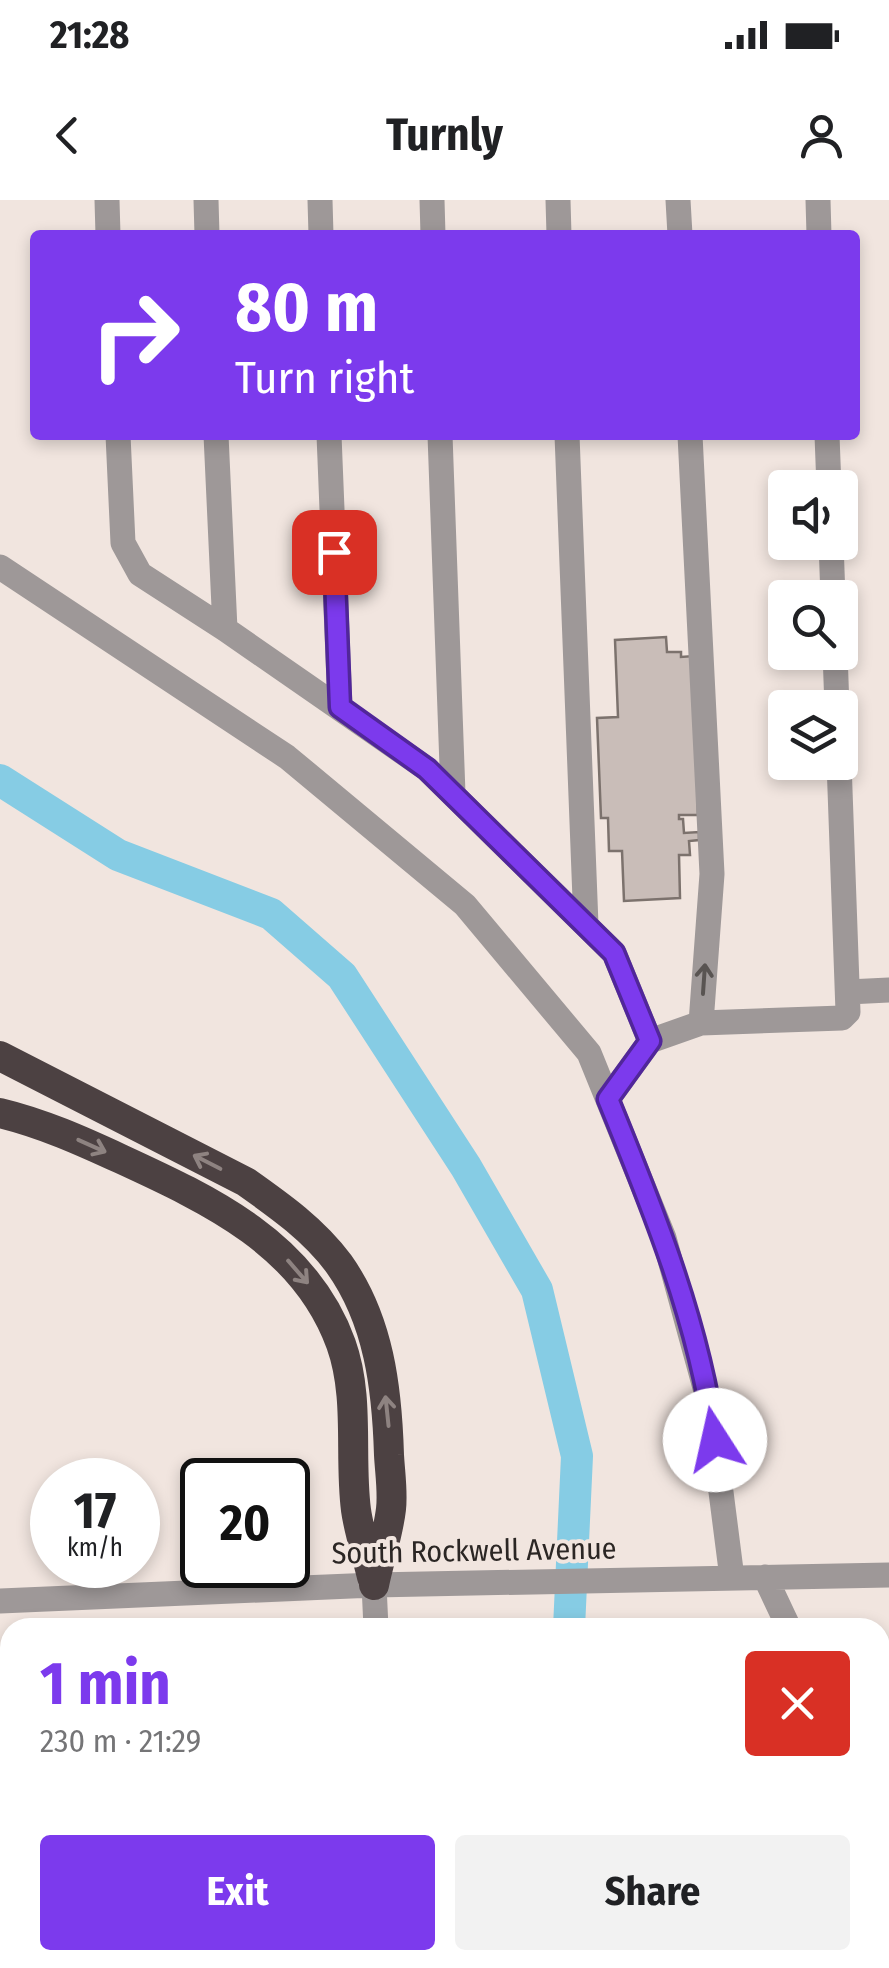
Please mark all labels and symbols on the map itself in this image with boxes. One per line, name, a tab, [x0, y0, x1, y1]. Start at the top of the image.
pin	[292, 510, 377, 595]
one-way arrow	[695, 963, 714, 996]
one-way arrow	[76, 1138, 107, 1156]
one-way arrow	[192, 1152, 222, 1171]
one-way arrow	[287, 1259, 310, 1284]
position arrow	[663, 1388, 767, 1492]
one-way arrow	[377, 1395, 396, 1427]
speed limit sign: 20	[180, 1458, 310, 1588]
street label: South Rockwell Avenue	[331, 1531, 617, 1571]

